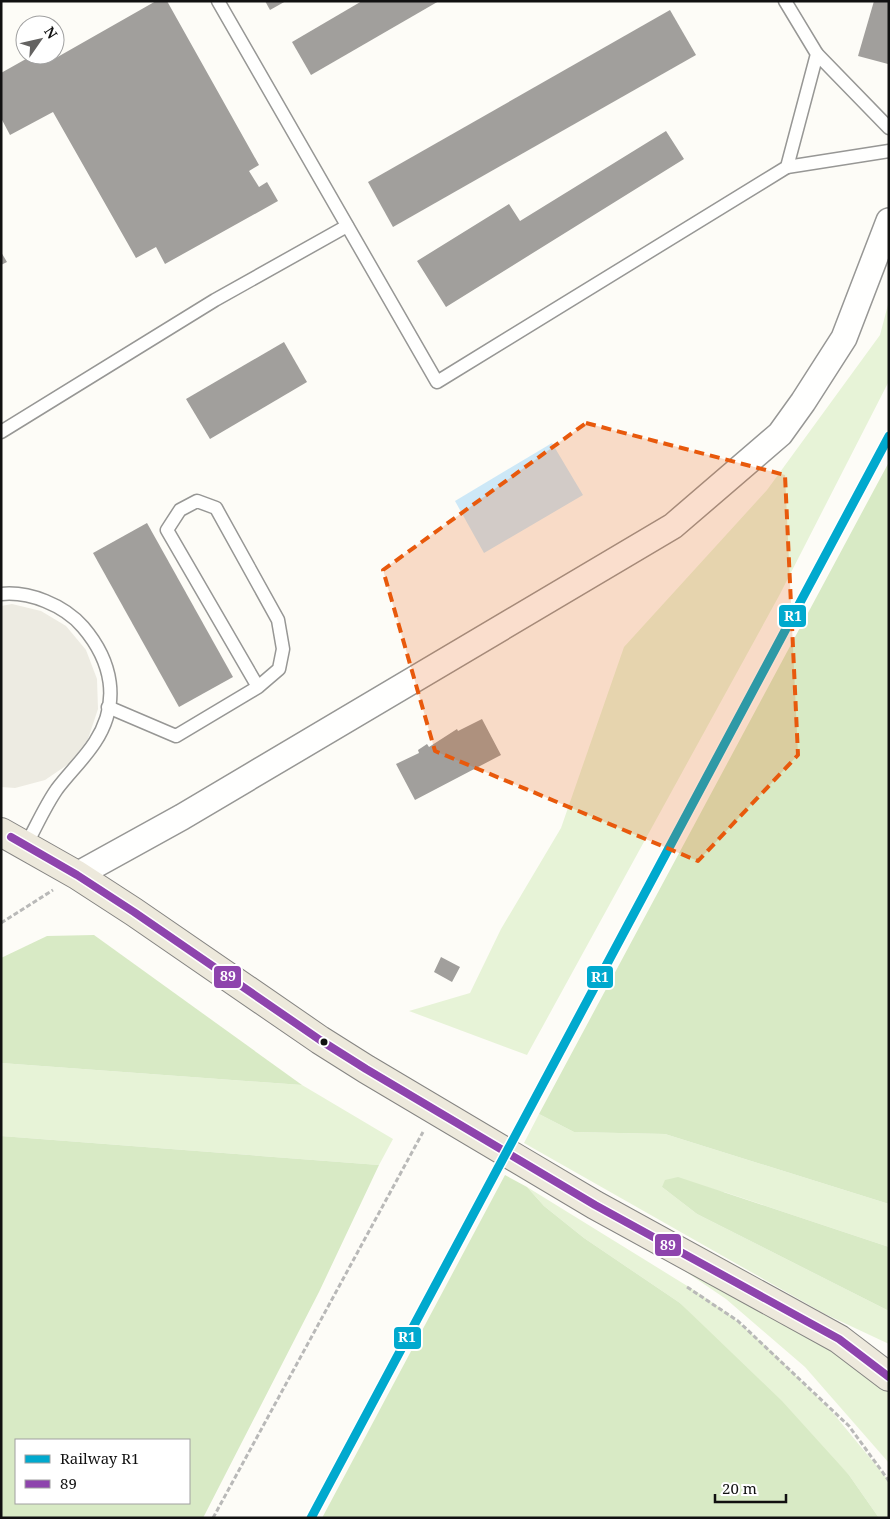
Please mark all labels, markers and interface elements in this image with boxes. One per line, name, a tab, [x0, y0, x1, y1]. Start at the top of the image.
north arrow	[15, 15, 65, 65]
text: N	[40, 23, 62, 42]
line badge: R1	[778, 604, 807, 628]
text: R1	[784, 606, 802, 625]
line badge: 89	[213, 965, 242, 989]
line badge: R1	[586, 965, 614, 989]
text: 89	[220, 966, 236, 985]
text: R1	[591, 967, 609, 986]
unlabelled marker	[319, 1037, 329, 1047]
line badge: 89	[654, 1233, 682, 1257]
text: 89	[660, 1235, 676, 1254]
line badge: R1	[393, 1326, 422, 1350]
text: R1	[398, 1327, 416, 1346]
legend	[15, 1439, 190, 1504]
text: Railway R1	[60, 1448, 139, 1468]
scale bar	[715, 1472, 786, 1504]
text: 89	[60, 1473, 77, 1493]
text: 20 m	[722, 1478, 757, 1498]

